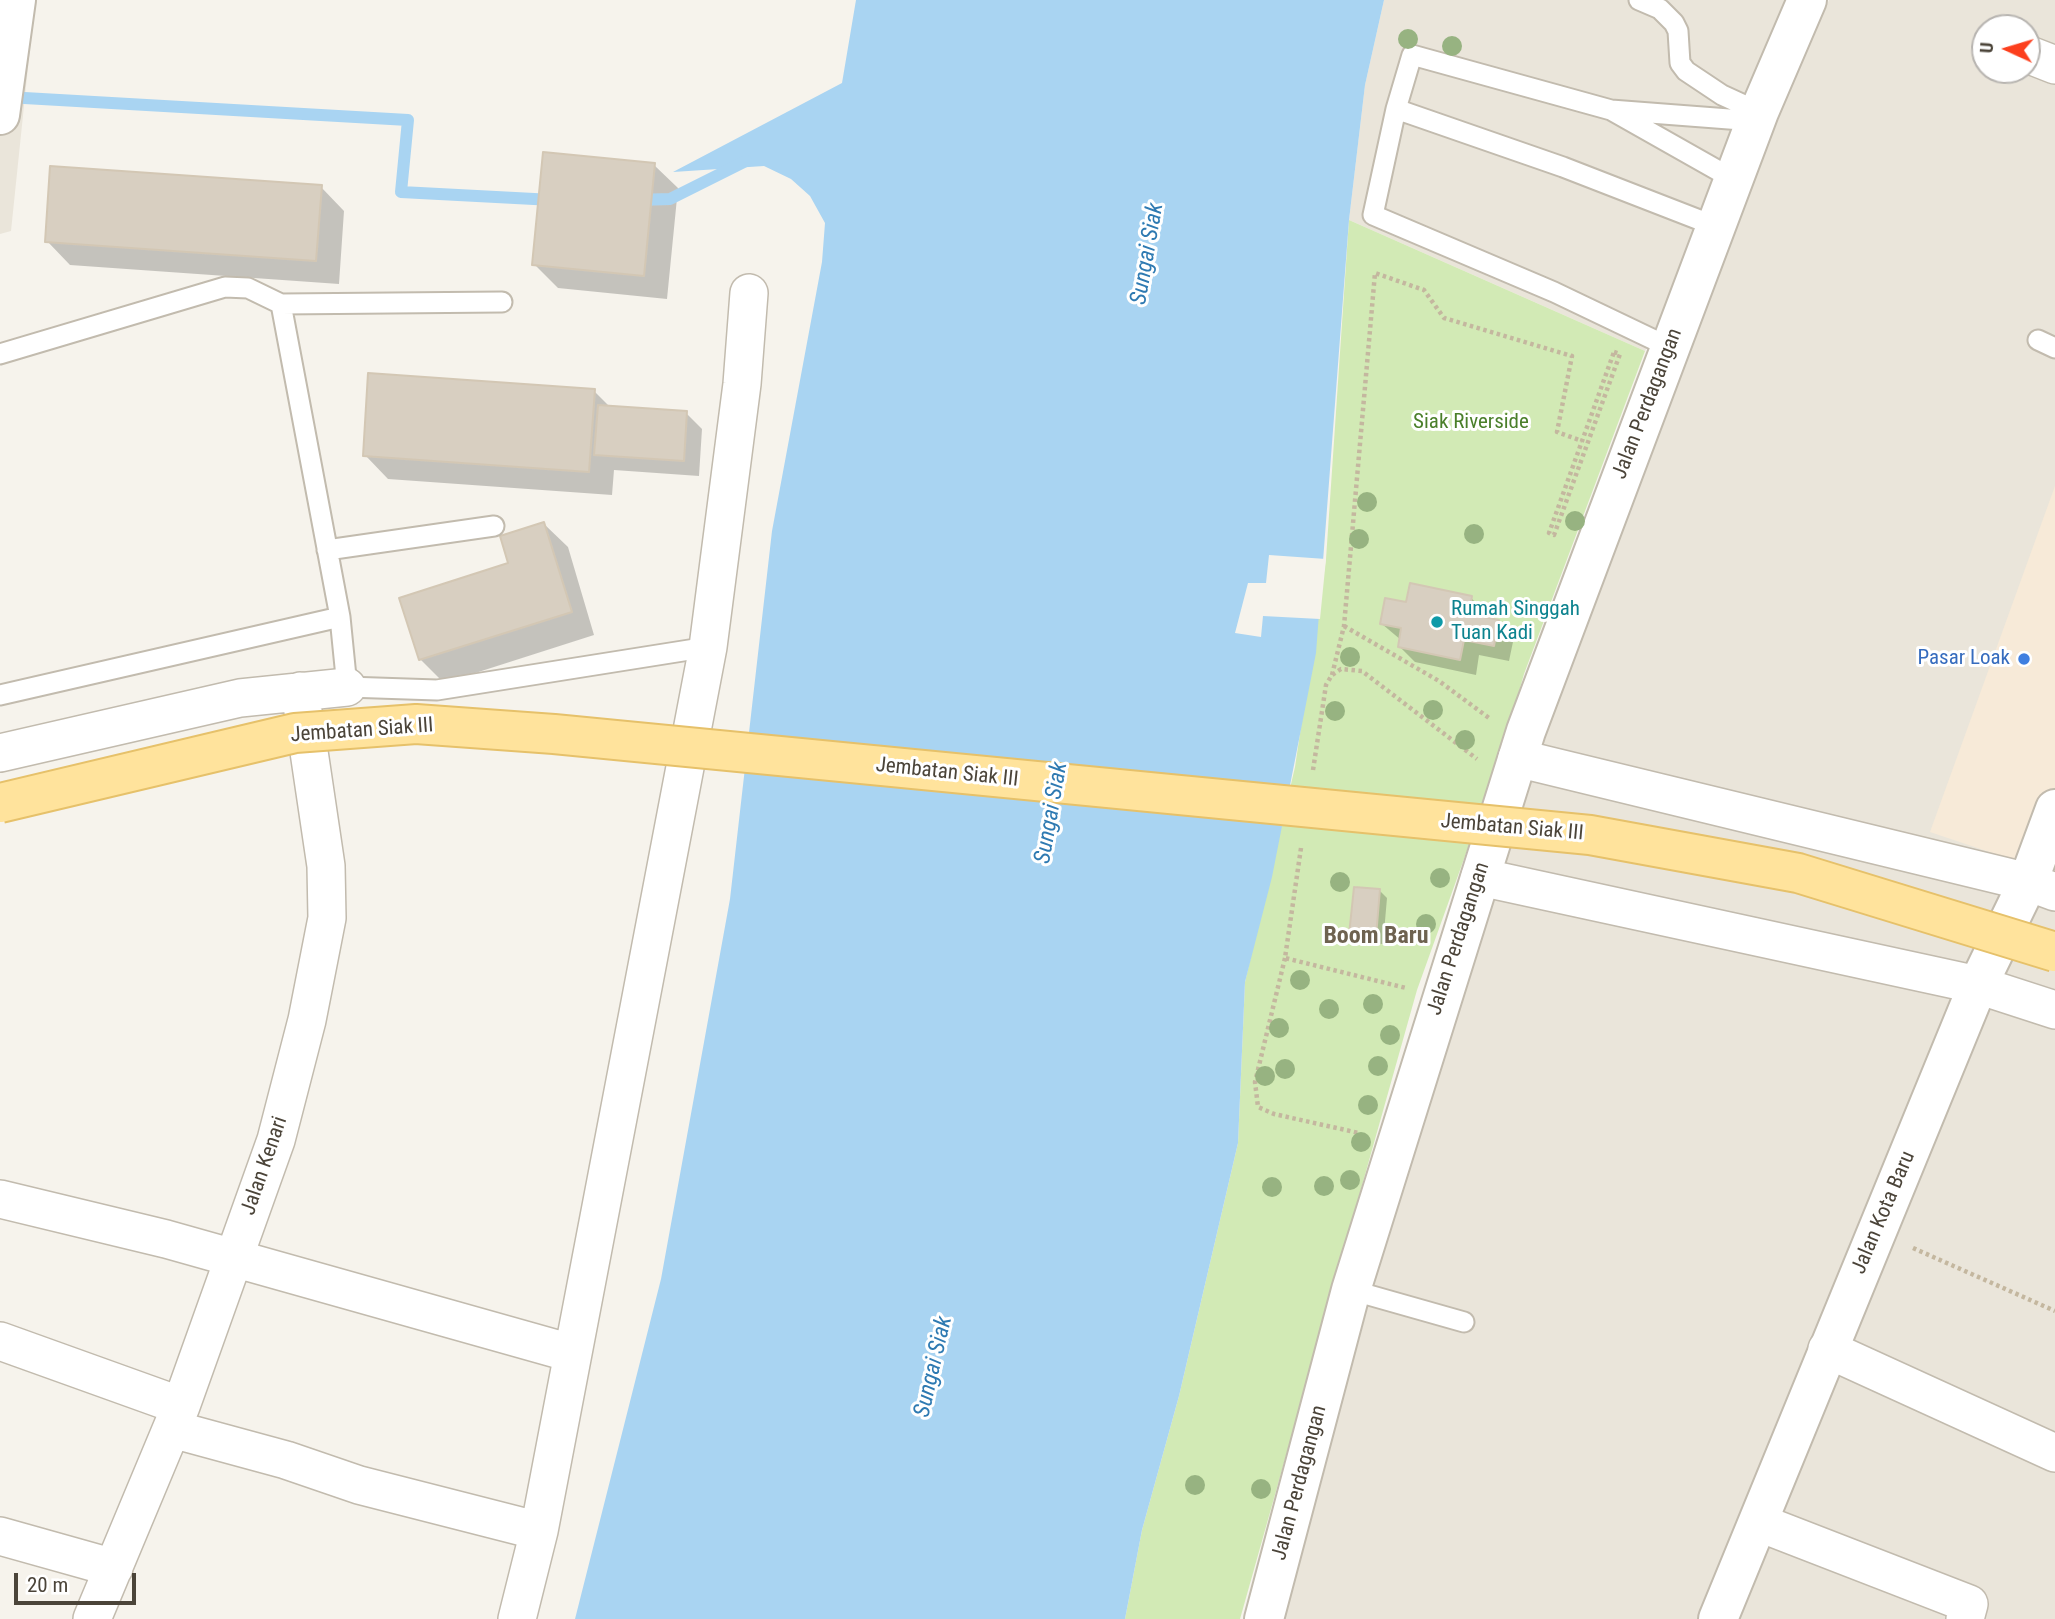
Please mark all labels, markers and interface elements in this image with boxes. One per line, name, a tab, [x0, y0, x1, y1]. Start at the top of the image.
north arrow	[1971, 14, 2041, 84]
text: U	[1975, 41, 1998, 54]
water label: Sungai Siak	[1125, 201, 1171, 307]
street label: Jalan Perdagangan	[1608, 325, 1688, 483]
park label: Siak Riverside	[1413, 410, 1529, 436]
place label: Rumah Singgah Tuan Kadi	[1451, 597, 1580, 647]
marker: Rumah Singgah Tuan Kadi	[1429, 614, 1445, 630]
place label: Pasar Loak	[1918, 646, 2010, 672]
marker: Pasar Loak	[2016, 651, 2032, 667]
street label: Jembatan Siak III	[290, 713, 434, 749]
street label: Jembatan Siak III	[874, 753, 1020, 793]
water label: Sungai Siak	[1029, 760, 1075, 866]
street label: Jembatan Siak III	[1440, 809, 1584, 847]
street label: Jalan Perdagangan	[1422, 859, 1496, 1019]
district label: Boom Baru	[1323, 923, 1429, 951]
street label: Jalan Kenari	[236, 1113, 294, 1219]
street label: Jalan Kota Baru	[1847, 1148, 1921, 1278]
water label: Sungai Siak	[909, 1314, 959, 1420]
street label: Jalan Perdagangan	[1267, 1403, 1333, 1563]
scale bar	[18, 1560, 140, 1604]
text: 20 m	[27, 1573, 68, 1597]

